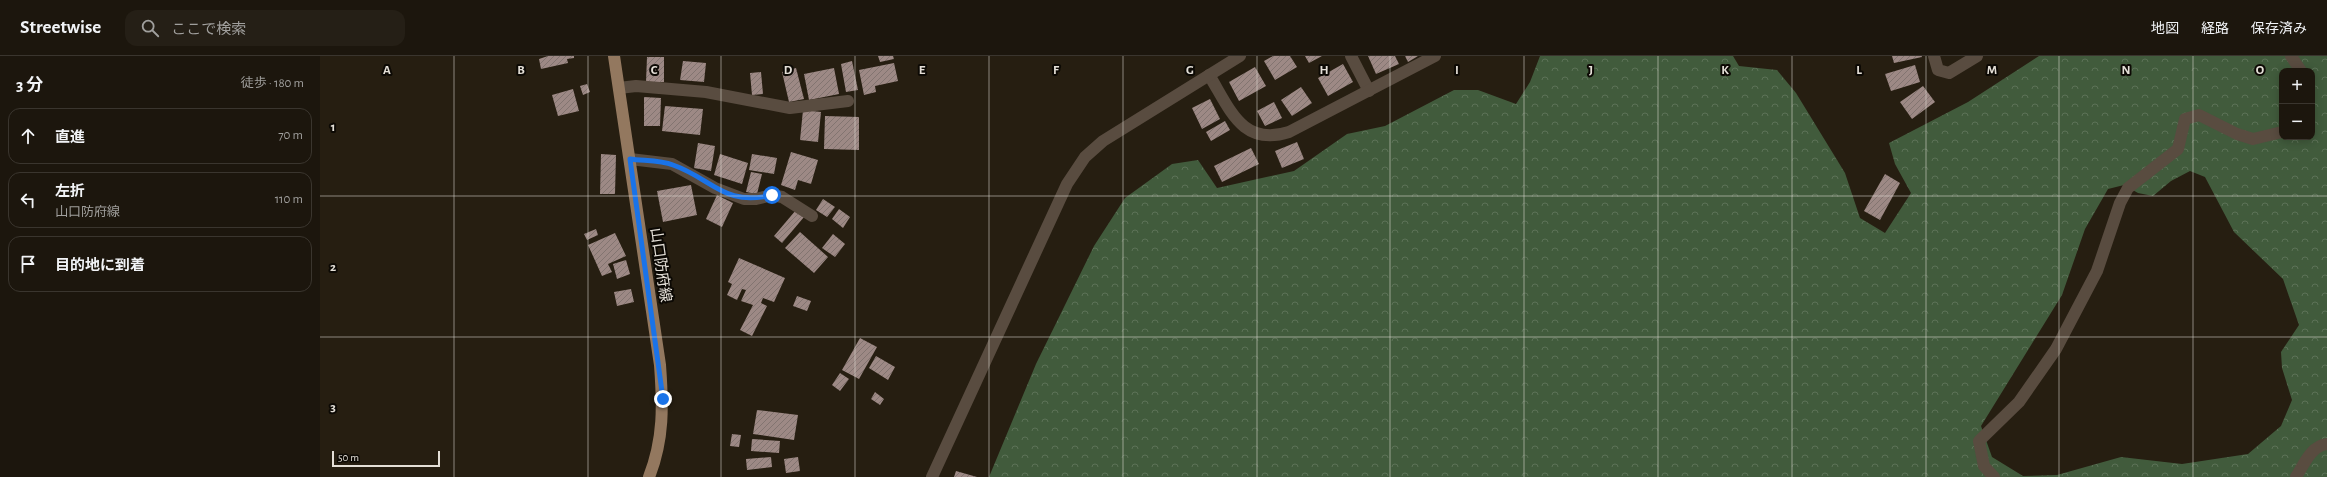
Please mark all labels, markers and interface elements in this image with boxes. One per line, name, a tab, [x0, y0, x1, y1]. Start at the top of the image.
search box	[125, 10, 405, 46]
icon: search	[139, 17, 161, 39]
text: Streetwise	[20, 18, 101, 37]
text: ここで検索	[171, 22, 246, 37]
text: 地図	[2151, 22, 2179, 36]
text: 経路	[2201, 22, 2229, 36]
text: 保存済み	[2251, 22, 2307, 36]
text: A	[383, 64, 391, 77]
text: B	[517, 64, 525, 77]
text: C	[651, 64, 658, 77]
text: D	[784, 64, 793, 77]
text: E	[919, 64, 926, 77]
text: F	[1053, 64, 1060, 77]
text: G	[1186, 64, 1194, 77]
text: H	[1319, 64, 1329, 77]
text: I	[1455, 64, 1459, 77]
text: J	[1589, 64, 1593, 77]
text: K	[1721, 64, 1729, 77]
text: L	[1856, 64, 1862, 77]
text: M	[1987, 64, 1997, 77]
text: N	[2121, 64, 2131, 77]
text: O	[2256, 64, 2265, 77]
map controls	[2279, 68, 2315, 140]
button: +	[2279, 68, 2315, 104]
text: 3 分	[16, 76, 43, 93]
text: 徒歩 · 180 m	[241, 77, 304, 90]
button: −	[2279, 104, 2315, 140]
text: 1	[331, 121, 335, 134]
icon: ahead	[17, 125, 39, 147]
text: 70 m	[278, 129, 303, 142]
text: 直進	[55, 130, 85, 145]
text: 左折	[55, 184, 85, 199]
route start	[763, 186, 781, 204]
icon: left	[17, 189, 39, 211]
text: 110 m	[275, 193, 303, 206]
text: 山口防府線	[55, 206, 120, 219]
street label: 山口防府線	[648, 227, 674, 303]
icon: arrive	[17, 253, 39, 275]
text: 目的地に到着	[55, 258, 145, 273]
text: 2	[330, 261, 336, 274]
route end	[654, 390, 672, 408]
text: 3	[330, 401, 336, 414]
scale bar	[332, 449, 440, 468]
text: 50 m	[338, 452, 359, 463]

